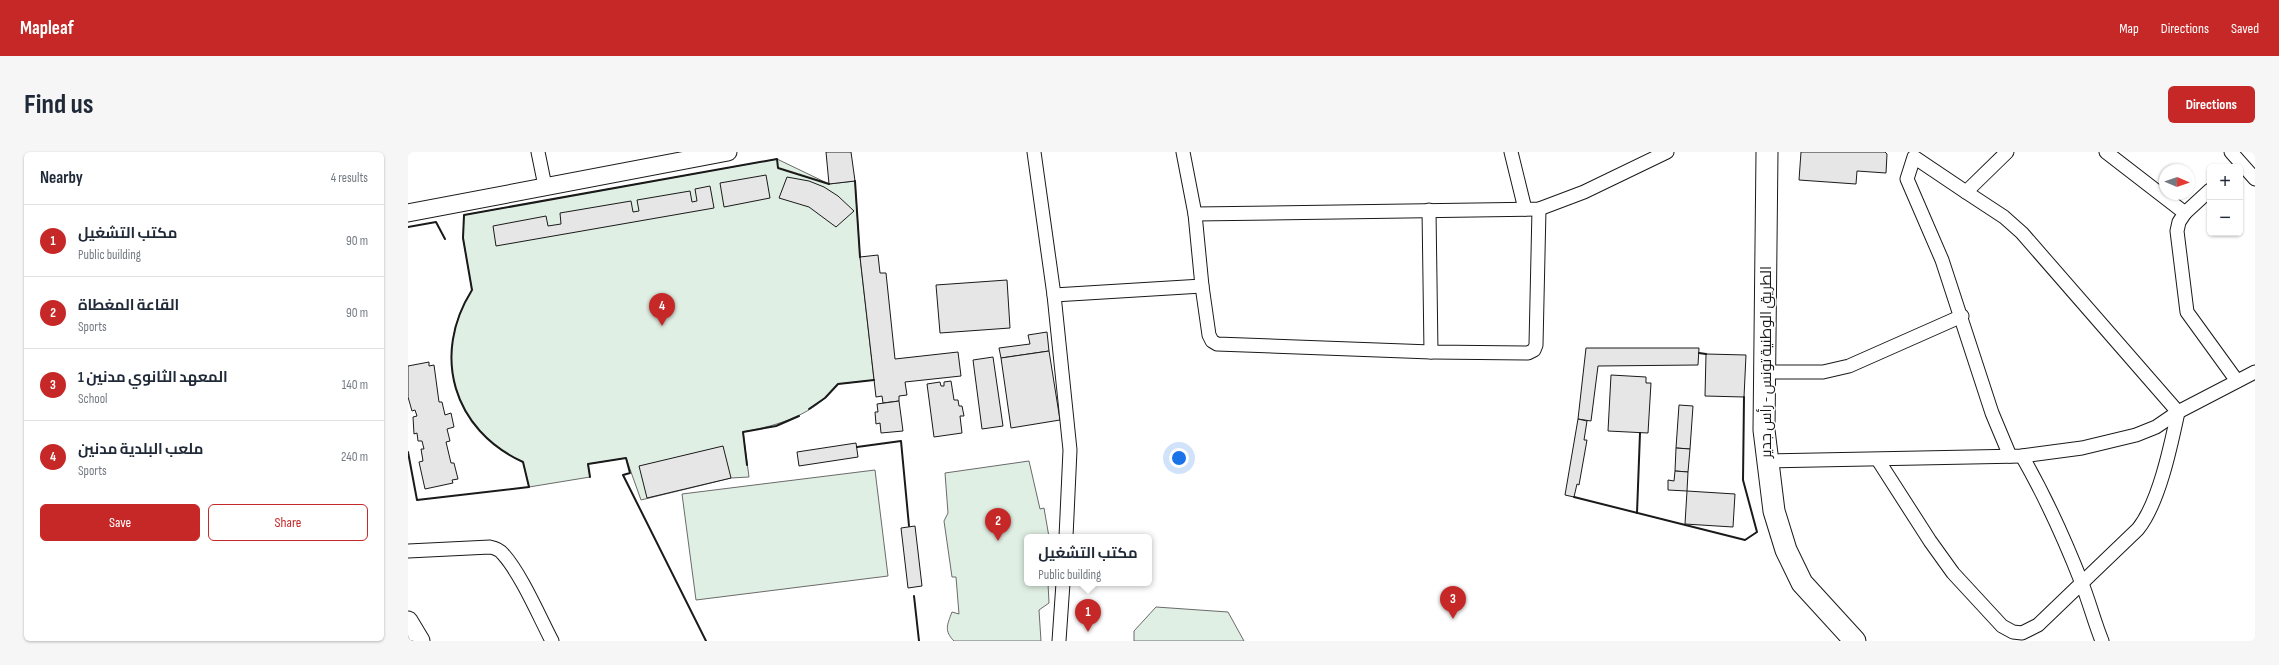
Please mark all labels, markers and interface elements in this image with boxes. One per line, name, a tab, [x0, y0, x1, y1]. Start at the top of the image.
text: Mapleaf	[20, 17, 74, 40]
text: Map	[2119, 20, 2139, 37]
text: Directions	[2161, 20, 2209, 37]
text: Saved	[2231, 20, 2259, 37]
button: Directions	[2168, 86, 2255, 123]
text: Find us	[24, 88, 93, 121]
north arrow	[2159, 164, 2195, 200]
map controls	[2207, 164, 2243, 236]
button: +	[2207, 164, 2243, 200]
text: Nearby	[40, 168, 83, 188]
text: 4 results	[331, 170, 368, 186]
button: −	[2207, 200, 2243, 236]
text: مكتب التشغيل	[78, 224, 177, 243]
text: 1	[50, 233, 56, 249]
text: 90 m	[346, 233, 368, 249]
text: Public building	[78, 247, 141, 263]
street label: الطريق الوطنية تونس - رأس جدير	[1756, 266, 1776, 459]
pin: 4	[649, 293, 675, 326]
text: القاعة المغطاة	[78, 296, 179, 315]
text: 2	[50, 305, 56, 321]
text: 90 m	[346, 305, 368, 321]
text: Sports	[78, 319, 107, 335]
text: المعهد الثانوي مدنين 1	[78, 368, 228, 387]
text: 3	[50, 377, 56, 393]
text: 140 m	[342, 377, 368, 393]
text: School	[78, 391, 108, 407]
text: ملعب البلدية مدنين	[78, 440, 203, 459]
your location	[1169, 448, 1189, 468]
text: 4	[50, 449, 56, 465]
text: 240 m	[341, 449, 368, 465]
text: Sports	[78, 463, 107, 479]
button: Save	[40, 504, 200, 541]
button: Share	[208, 504, 368, 541]
pin: 2	[985, 508, 1011, 541]
popup	[1024, 534, 1152, 586]
text: مكتب التشغيل	[1038, 544, 1138, 563]
text: Public building	[1038, 567, 1101, 583]
pin: 3	[1440, 586, 1466, 619]
pin: 1	[1075, 599, 1101, 632]

